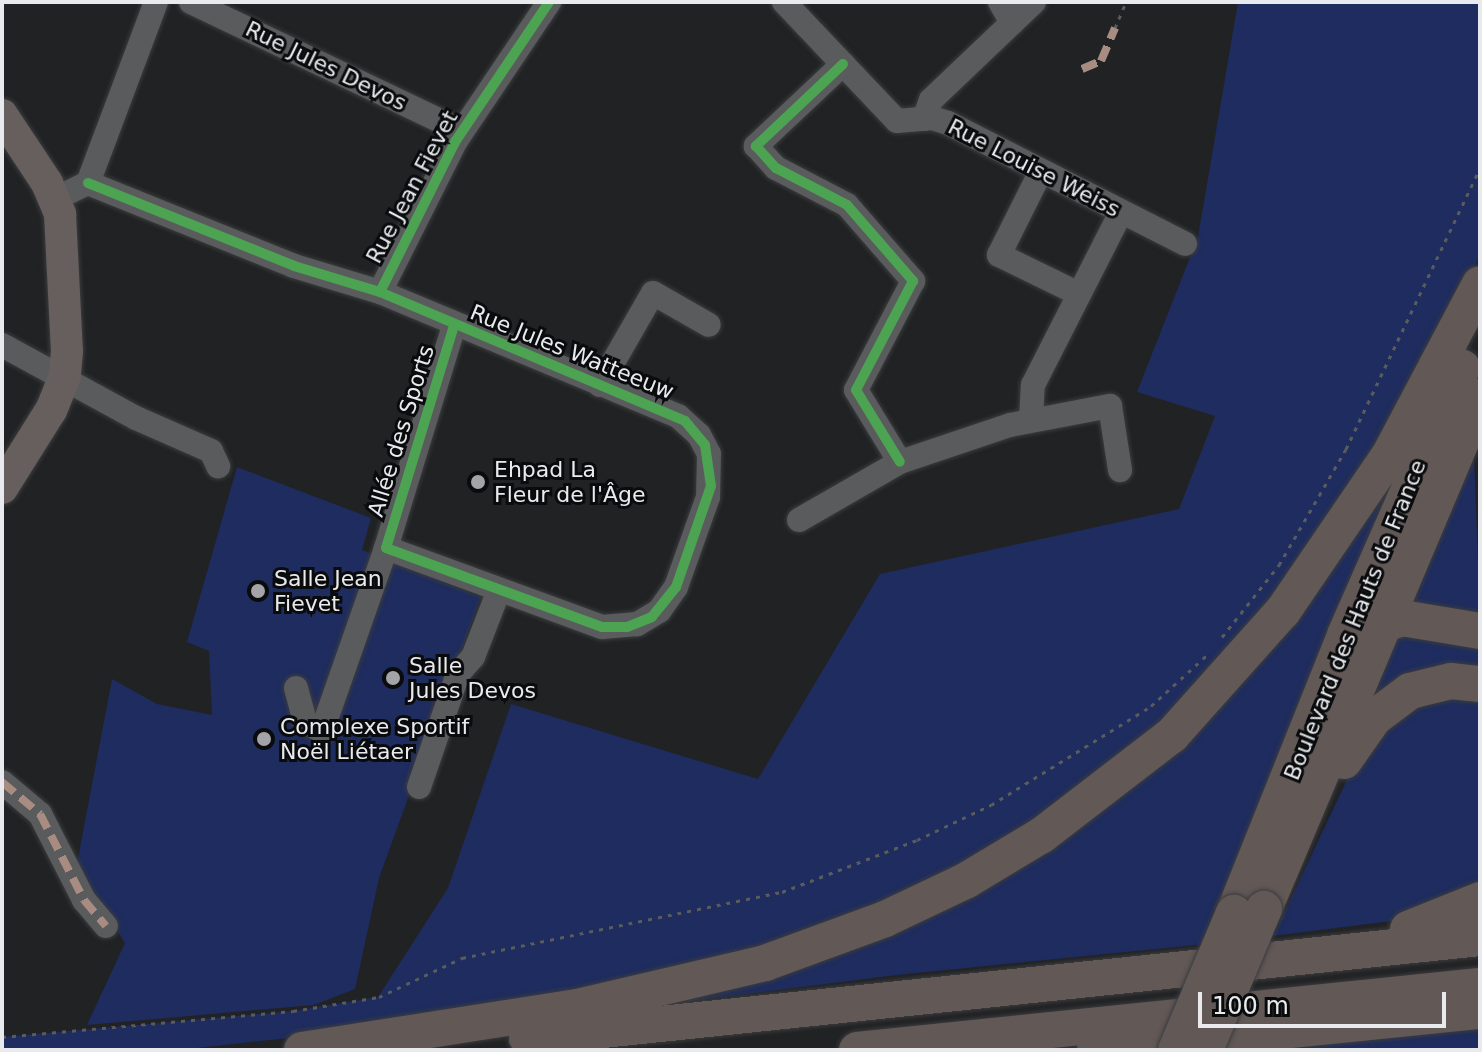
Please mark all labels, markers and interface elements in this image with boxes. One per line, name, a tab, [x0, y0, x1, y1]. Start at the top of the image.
street label: Rue Jules Devos	[241, 16, 411, 116]
street label: Rue Jean Fievet	[361, 106, 463, 268]
street label: Rue Louise Weiss	[944, 113, 1124, 223]
street label: Rue Jules Watteeuw	[466, 299, 678, 405]
street label: Allée des Sports	[362, 342, 440, 520]
place label: Ehpad La Fleur de l'Âge	[494, 456, 645, 508]
street label: Boulevard des Hauts de France	[1279, 456, 1431, 784]
marker: Ehpad La Fleur de l'Âge	[469, 473, 487, 491]
place label: Salle Jean Fievet	[274, 565, 382, 616]
marker: Salle Jean Fievet	[249, 582, 267, 600]
place label: Salle Jules Devos	[409, 652, 536, 704]
marker: Salle Jules Devos	[384, 669, 402, 687]
place label: Complexe Sportif Noël Liétaer	[280, 713, 469, 764]
marker: Complexe Sportif Noël Liétaer	[255, 730, 273, 748]
scale bar	[1202, 976, 1450, 1026]
text: 100 m	[1212, 992, 1289, 1020]

